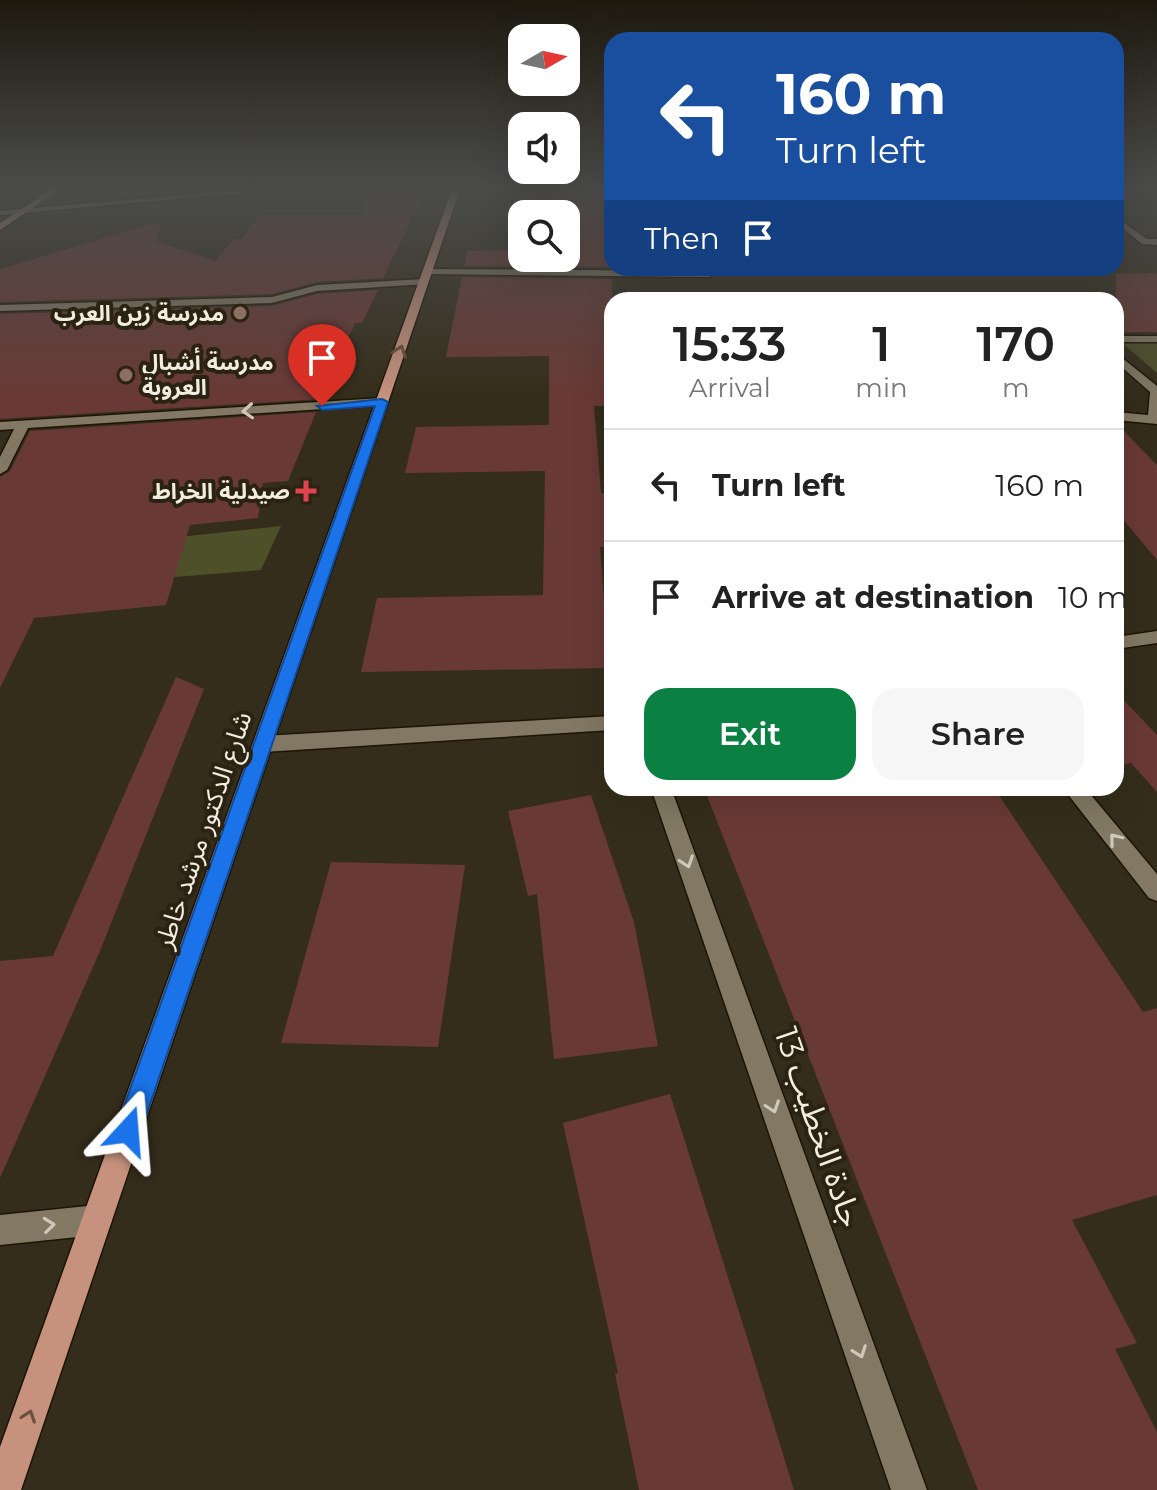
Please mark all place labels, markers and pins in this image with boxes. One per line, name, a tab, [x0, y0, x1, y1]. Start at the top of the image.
place label: مدرسة زين العرب	[54, 300, 224, 327]
marker: مدرسة زين العرب	[231, 304, 249, 322]
pin	[288, 324, 356, 406]
place label: مدرسة أشبال العروبة	[142, 347, 274, 401]
marker: مدرسة أشبال العروبة	[117, 366, 135, 384]
place label: صيدلية الخراط	[152, 478, 290, 505]
marker: صيدلية الخراط	[297, 482, 315, 500]

